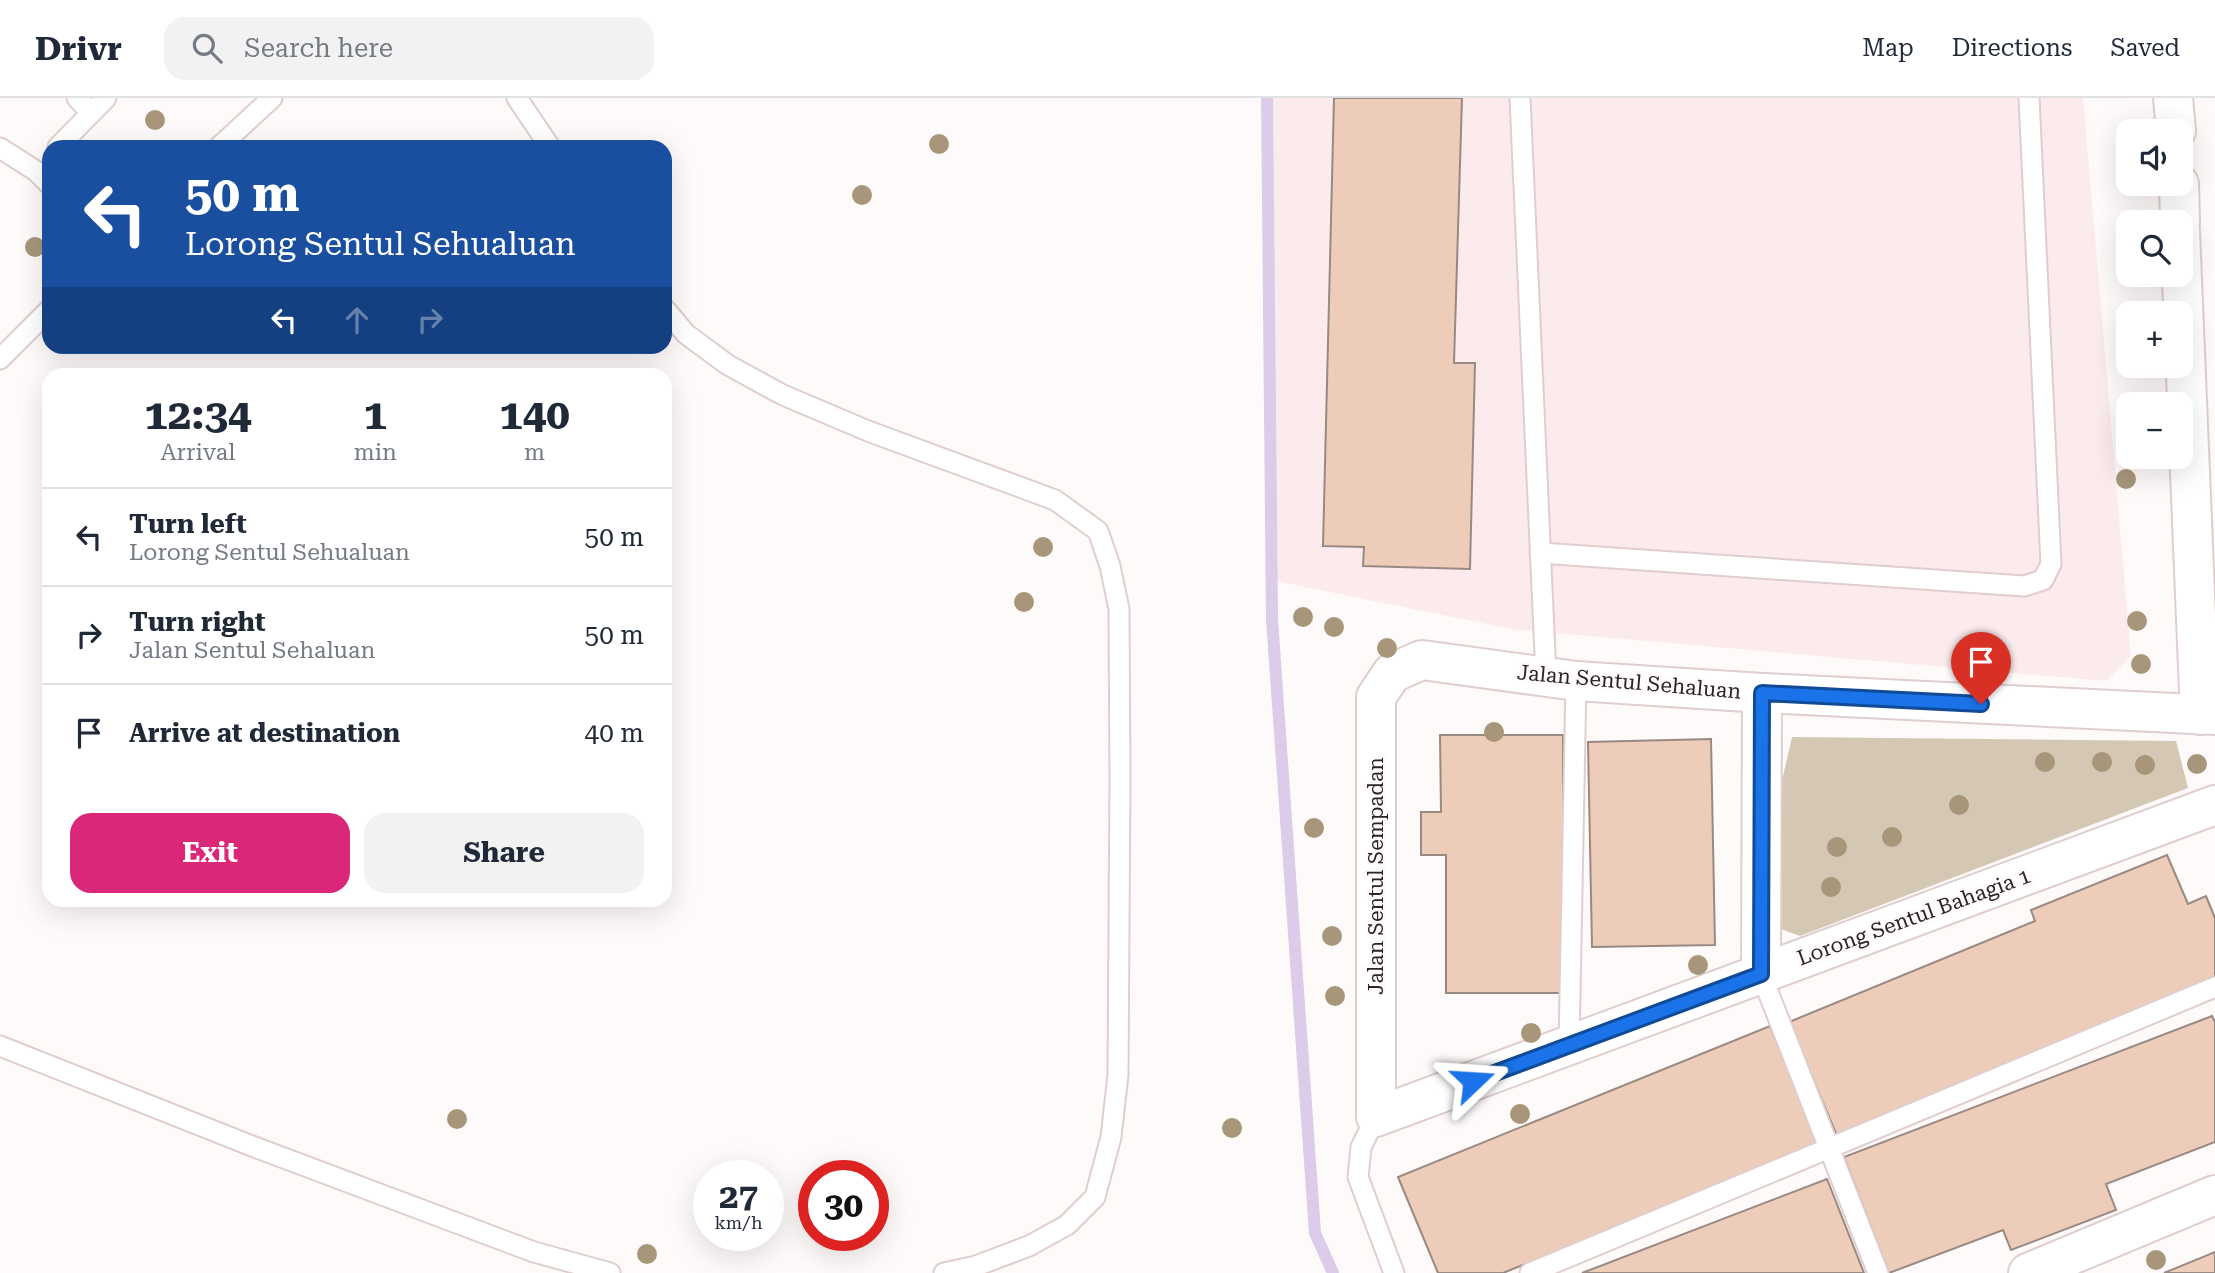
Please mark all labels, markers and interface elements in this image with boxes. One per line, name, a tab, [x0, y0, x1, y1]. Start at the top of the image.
search box	[164, 17, 654, 80]
text: Drivr	[35, 29, 122, 68]
icon: search	[188, 29, 226, 67]
text: Search here	[244, 33, 393, 63]
text: Map	[1862, 34, 1914, 62]
text: Directions	[1952, 34, 2072, 62]
text: Saved	[2110, 34, 2180, 62]
map controls	[2116, 119, 2193, 469]
button: sound	[2116, 119, 2193, 196]
text: 50 m	[185, 166, 300, 223]
icon: left	[70, 168, 161, 259]
button: search	[2116, 210, 2193, 287]
text: Lorong Sentul Sehualuan	[185, 225, 576, 263]
icon: left	[265, 301, 303, 339]
icon: ahead	[338, 301, 376, 339]
icon: right	[411, 301, 449, 339]
button: +	[2116, 301, 2193, 378]
text: 12:34	[144, 390, 251, 439]
text: 1	[364, 390, 387, 439]
text: 140	[499, 390, 570, 439]
button: −	[2116, 392, 2193, 469]
text: Arrival	[160, 439, 235, 466]
text: min	[354, 439, 397, 466]
text: m	[524, 439, 545, 466]
text: Turn left	[129, 509, 247, 539]
icon: left	[70, 518, 108, 556]
text: 50 m	[585, 522, 644, 552]
text: Lorong Sentul Sehualuan	[129, 539, 410, 566]
text: Turn right	[129, 607, 265, 637]
icon: right	[70, 616, 108, 654]
text: 50 m	[585, 620, 644, 650]
pin	[1951, 632, 2011, 704]
text: Jalan Sentul Sehaluan	[129, 637, 375, 664]
icon: arrive	[1962, 643, 2000, 681]
street label: Jalan Sentul Sehaluan	[1516, 660, 1742, 704]
icon: arrive	[70, 714, 108, 752]
text: Arrive at destination	[129, 718, 400, 748]
text: 40 m	[585, 718, 644, 748]
street label: Jalan Sentul Sempadan	[1364, 757, 1388, 995]
button: Exit	[70, 813, 350, 893]
button: Share	[364, 813, 644, 893]
street label: Lorong Sentul Bahagia 1	[1794, 864, 2034, 970]
position arrow	[1436, 1044, 1510, 1118]
speed limit sign: 30	[798, 1160, 889, 1251]
text: 27	[719, 1176, 758, 1217]
text: km/h	[714, 1212, 763, 1233]

